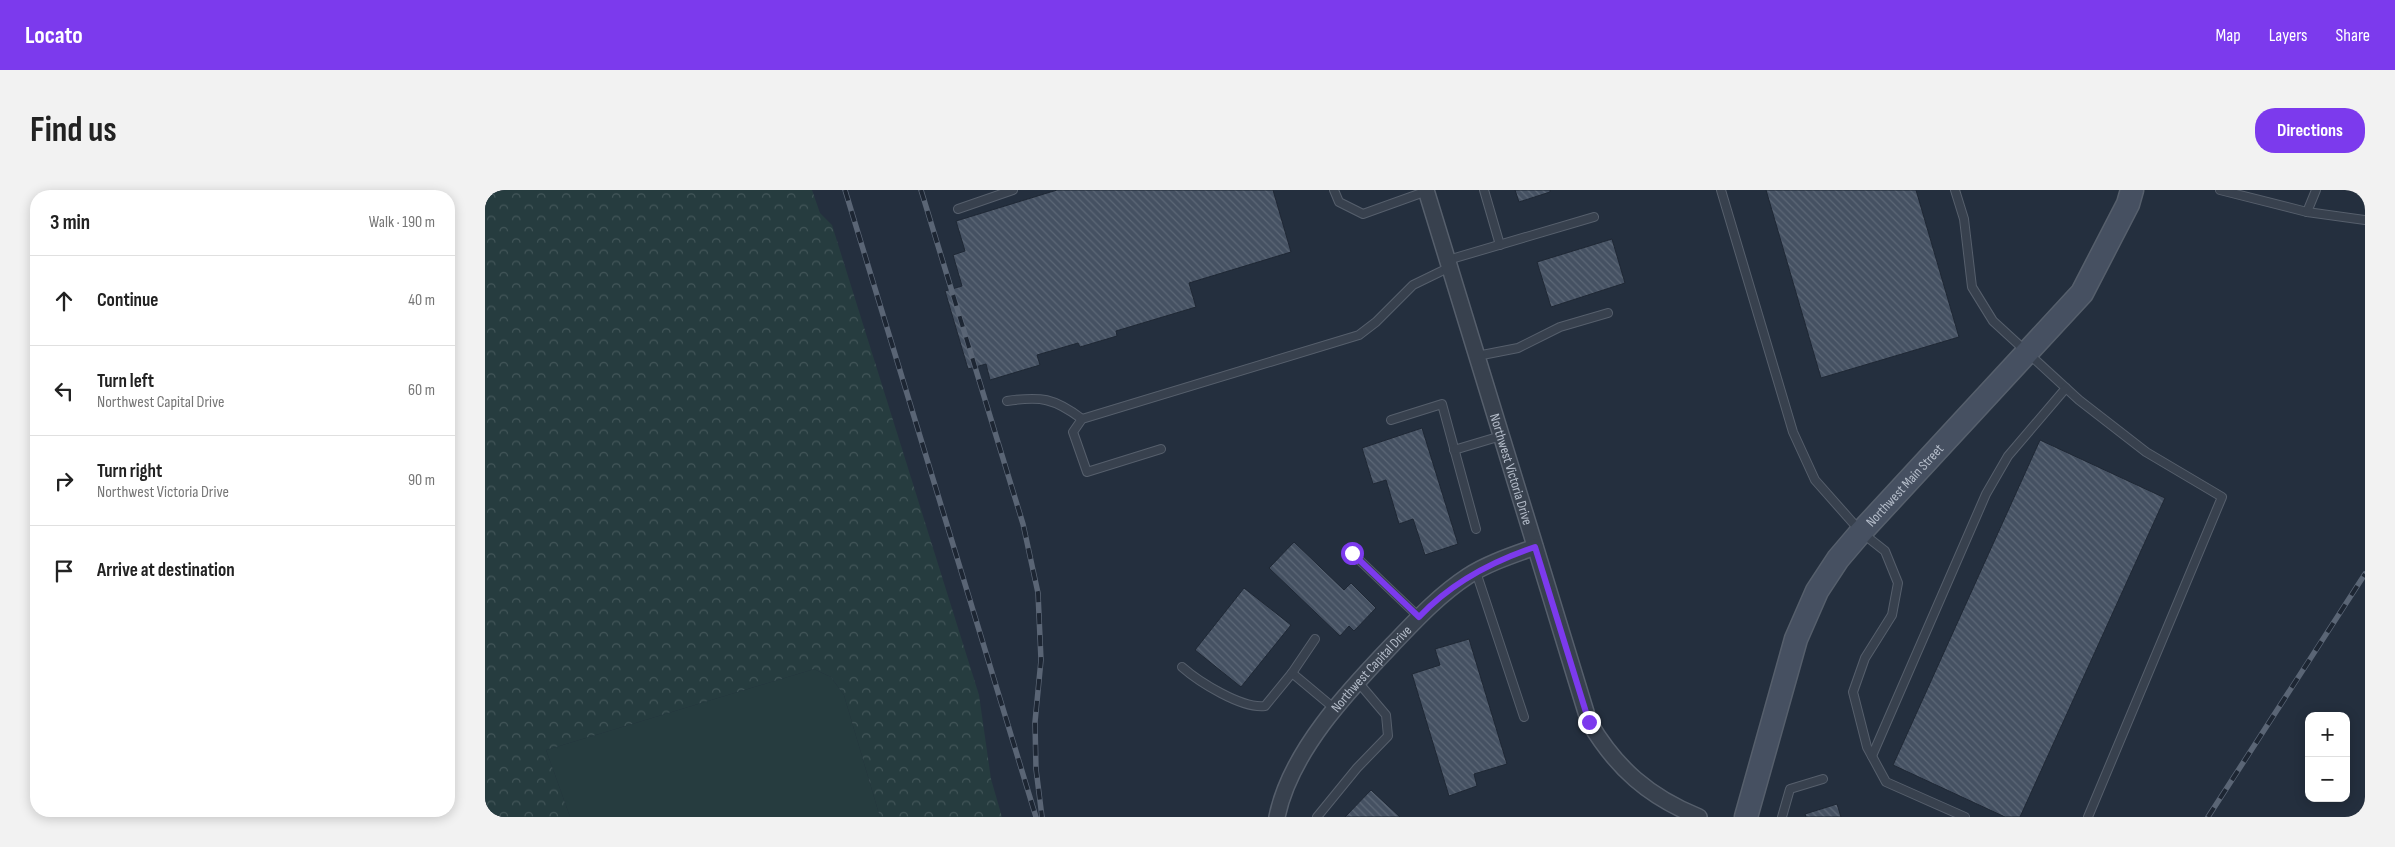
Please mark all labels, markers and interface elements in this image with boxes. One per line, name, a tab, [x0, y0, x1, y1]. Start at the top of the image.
text: Locato	[25, 21, 83, 50]
text: Map	[2216, 25, 2241, 46]
text: Layers	[2269, 25, 2308, 46]
text: Share	[2336, 25, 2370, 46]
button: Directions	[2255, 108, 2365, 153]
text: Find us	[30, 109, 117, 152]
text: 3 min	[50, 210, 90, 235]
text: Walk · 190 m	[369, 213, 435, 232]
icon: ahead	[50, 287, 78, 315]
text: Continue	[97, 289, 158, 312]
text: 40 m	[408, 291, 435, 310]
text: Turn left	[97, 370, 154, 393]
icon: left	[50, 377, 78, 405]
text: 60 m	[408, 381, 435, 400]
text: Northwest Capital Drive	[97, 393, 225, 412]
street label: Northwest Victoria Drive	[1486, 411, 1537, 527]
street label: Northwest Main Street	[1862, 440, 1947, 530]
text: Turn right	[97, 460, 162, 483]
icon: right	[50, 467, 78, 495]
text: 90 m	[408, 471, 435, 490]
text: Northwest Victoria Drive	[97, 483, 229, 502]
route start	[1341, 542, 1364, 565]
icon: arrive	[50, 557, 78, 585]
text: Arrive at destination	[97, 559, 235, 582]
street label: Northwest Capital Drive	[1327, 622, 1415, 715]
route end	[1578, 711, 1601, 734]
map controls	[2305, 712, 2350, 802]
button: +	[2305, 712, 2350, 757]
button: −	[2305, 757, 2350, 802]

